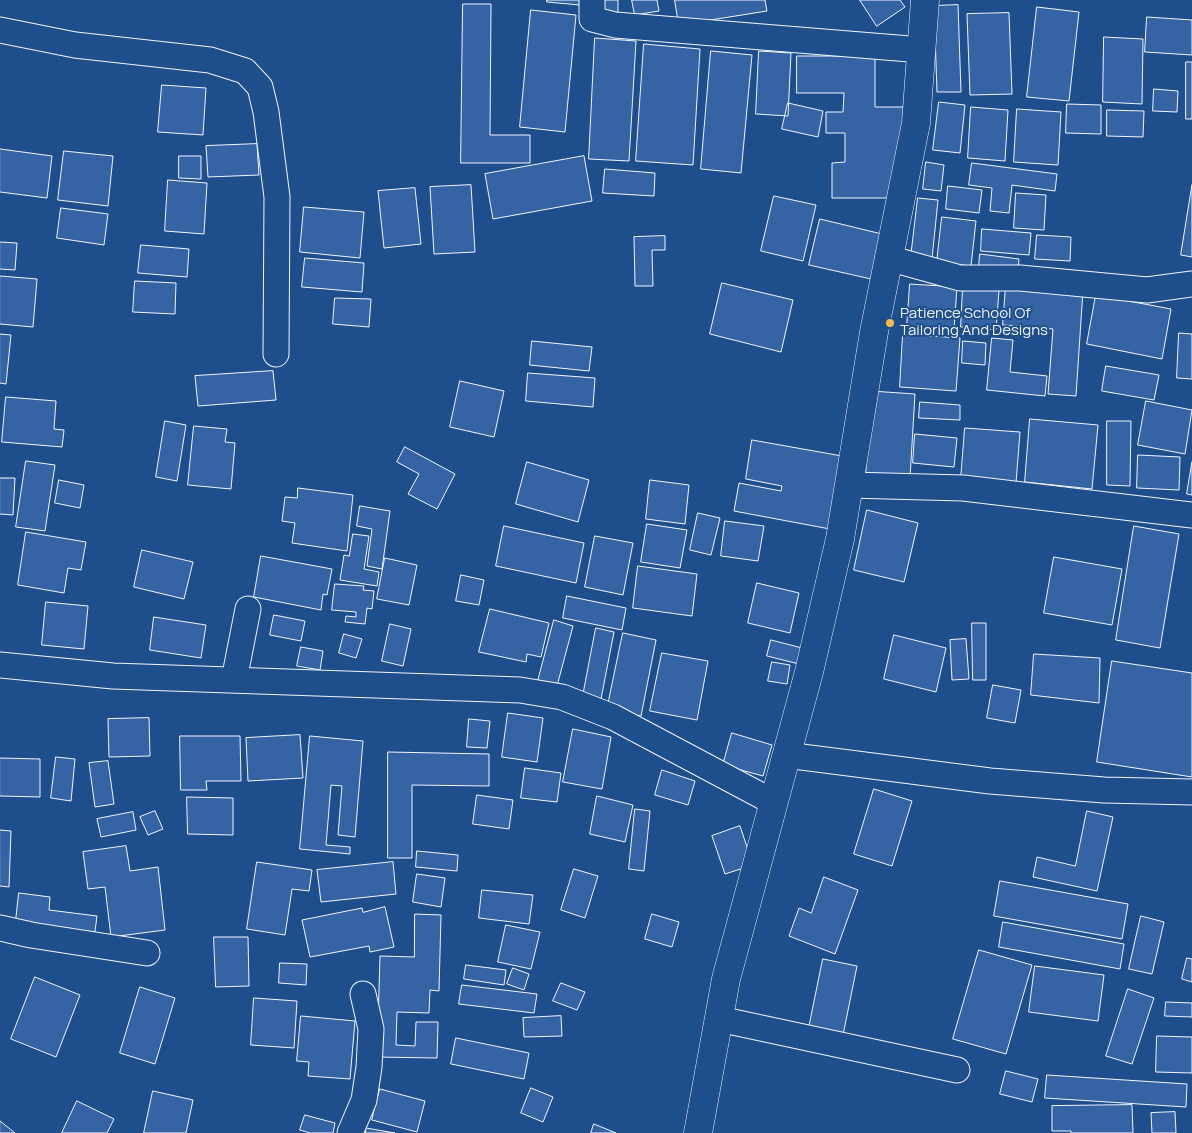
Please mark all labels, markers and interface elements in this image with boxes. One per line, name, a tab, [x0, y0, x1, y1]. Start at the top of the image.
place label: Patience School Of Tailoring And Designs	[900, 305, 1048, 340]
marker: Patience School Of Tailoring And Designs	[884, 317, 896, 329]

